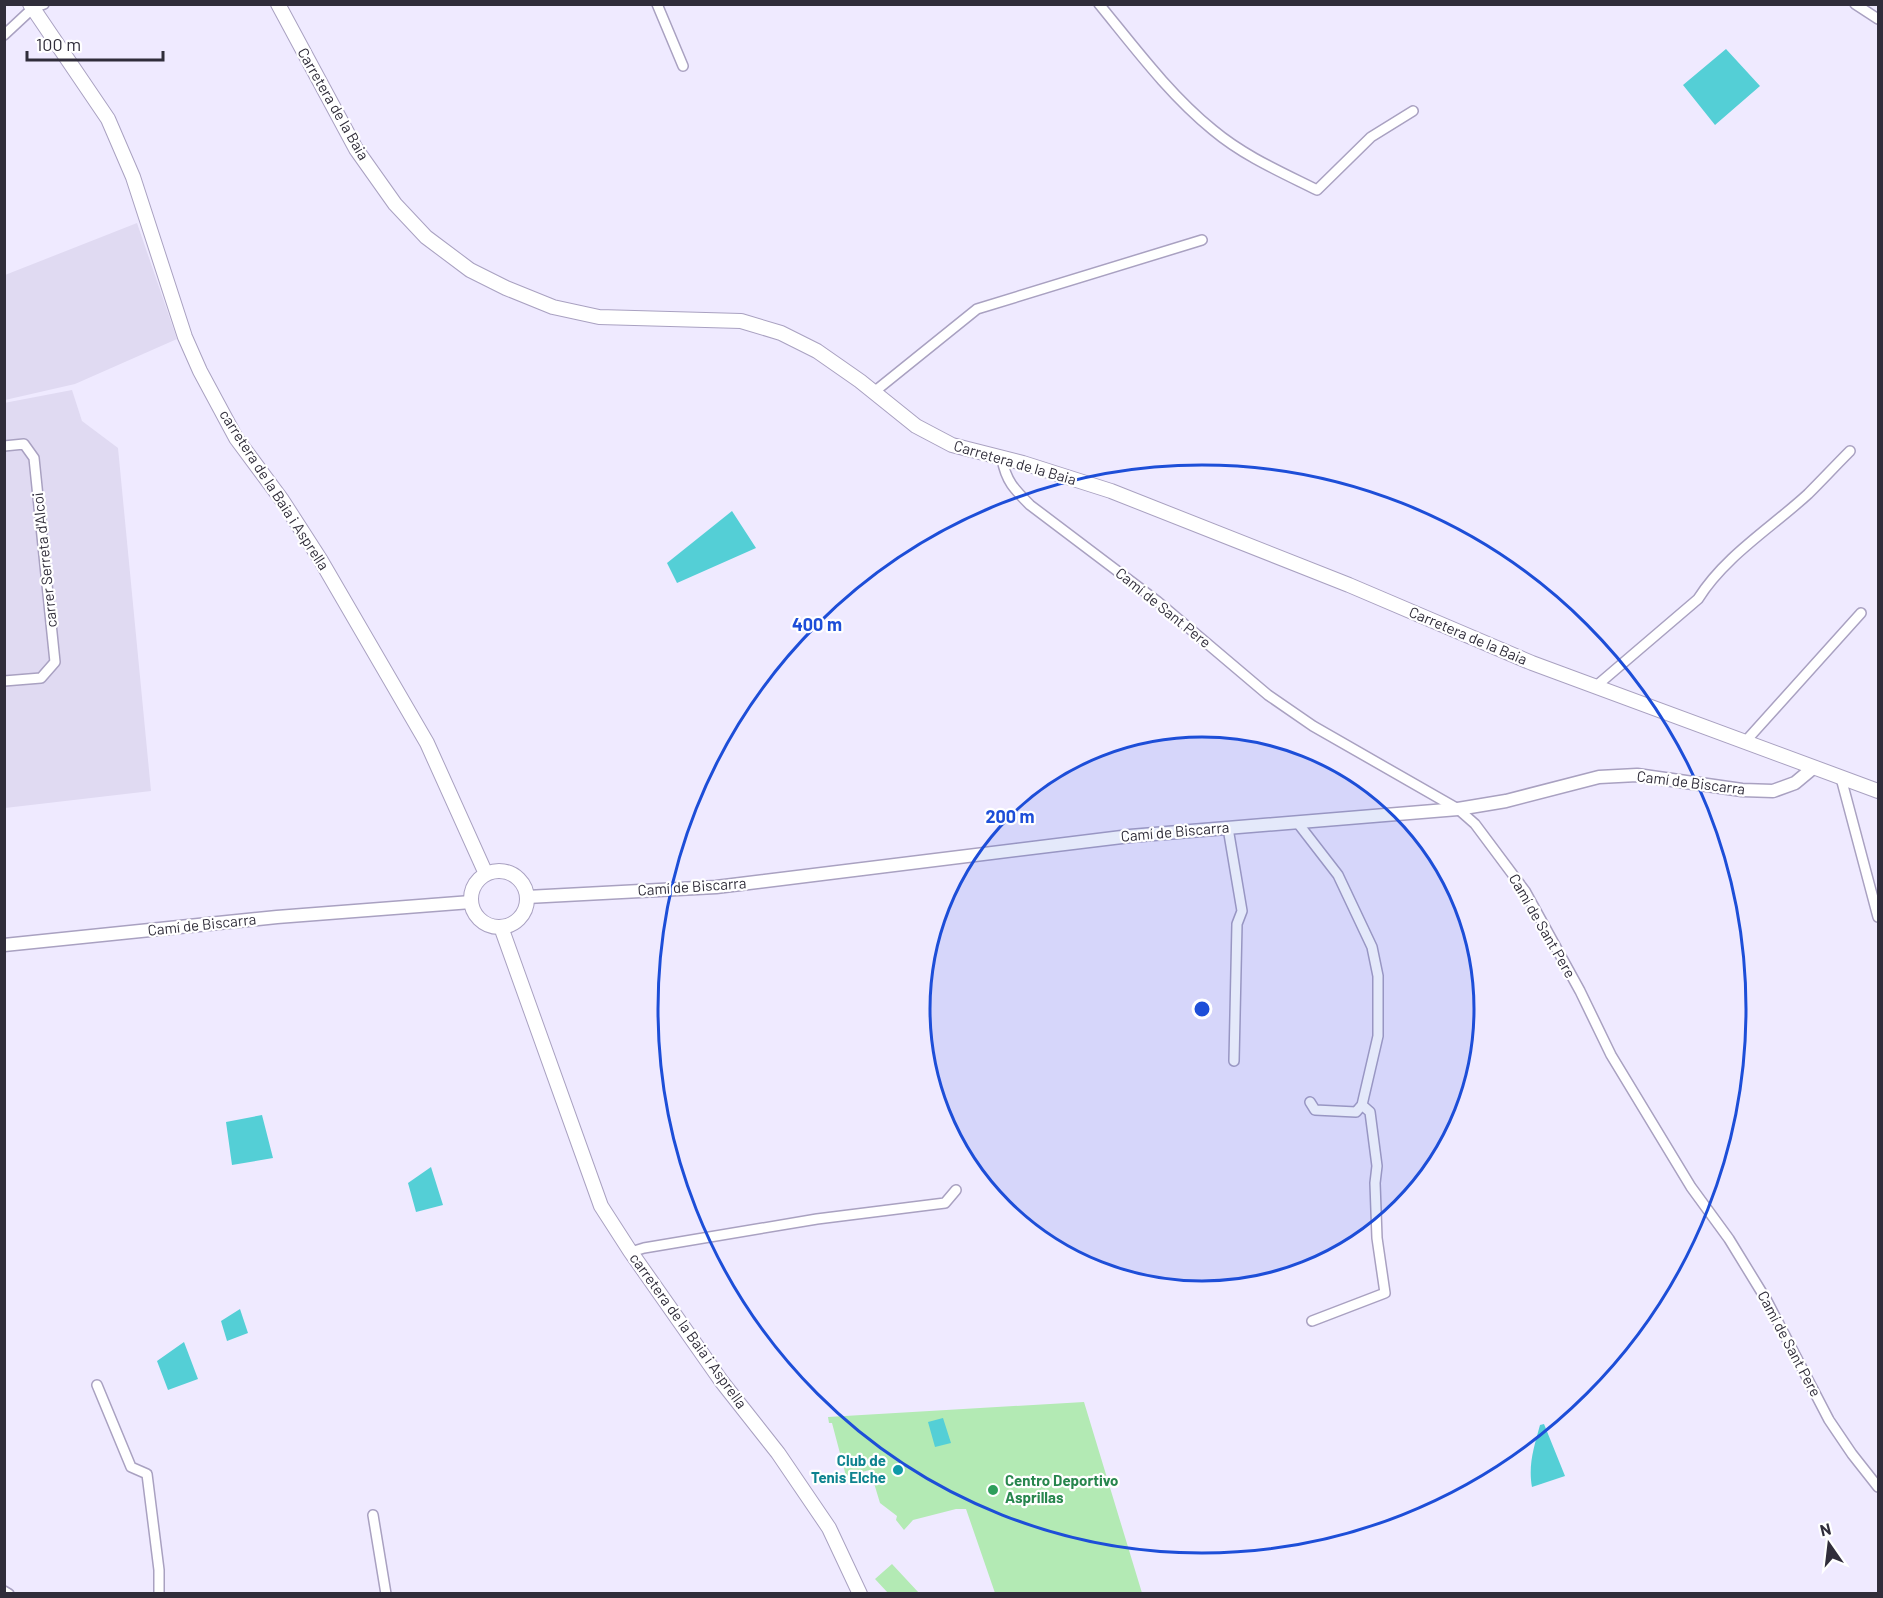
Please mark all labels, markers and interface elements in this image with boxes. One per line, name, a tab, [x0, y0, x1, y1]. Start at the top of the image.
scale bar	[27, 24, 164, 62]
text: 100 m	[36, 33, 81, 55]
street label: Carretera de la Baia	[294, 44, 373, 163]
street label: carretera de la Baia i Asprella	[216, 406, 333, 573]
street label: Carretera de la Baia	[952, 436, 1079, 488]
street label: carrer Serreta d'Alcoi	[28, 492, 60, 629]
street label: Camí de Sant Pere	[1112, 563, 1215, 651]
street label: Carretera de la Baia	[1407, 602, 1530, 668]
text: 400 m	[792, 613, 842, 635]
street label: Camí de Biscarra	[1636, 766, 1746, 798]
text: 200 m	[985, 805, 1035, 827]
street label: Camí de Biscarra	[1120, 817, 1230, 845]
street label: Camí de Sant Pere	[1506, 870, 1580, 981]
street label: Camí de Biscarra	[637, 873, 747, 899]
street label: Camí de Biscarra	[147, 909, 257, 939]
centre of rings	[1192, 999, 1212, 1019]
street label: carretera de la Baia i Asprella	[626, 1249, 751, 1412]
street label: Camí de Sant Pere	[1754, 1287, 1825, 1400]
place label: Club de Tenis Elche	[811, 1451, 886, 1486]
marker: Club de Tenis Elche	[891, 1463, 905, 1477]
place label: Centro Deportivo Asprillas	[1005, 1471, 1118, 1506]
marker: Centro Deportivo Asprillas	[986, 1483, 1000, 1497]
north arrow	[1799, 1514, 1859, 1574]
text: N	[1818, 1518, 1833, 1539]

